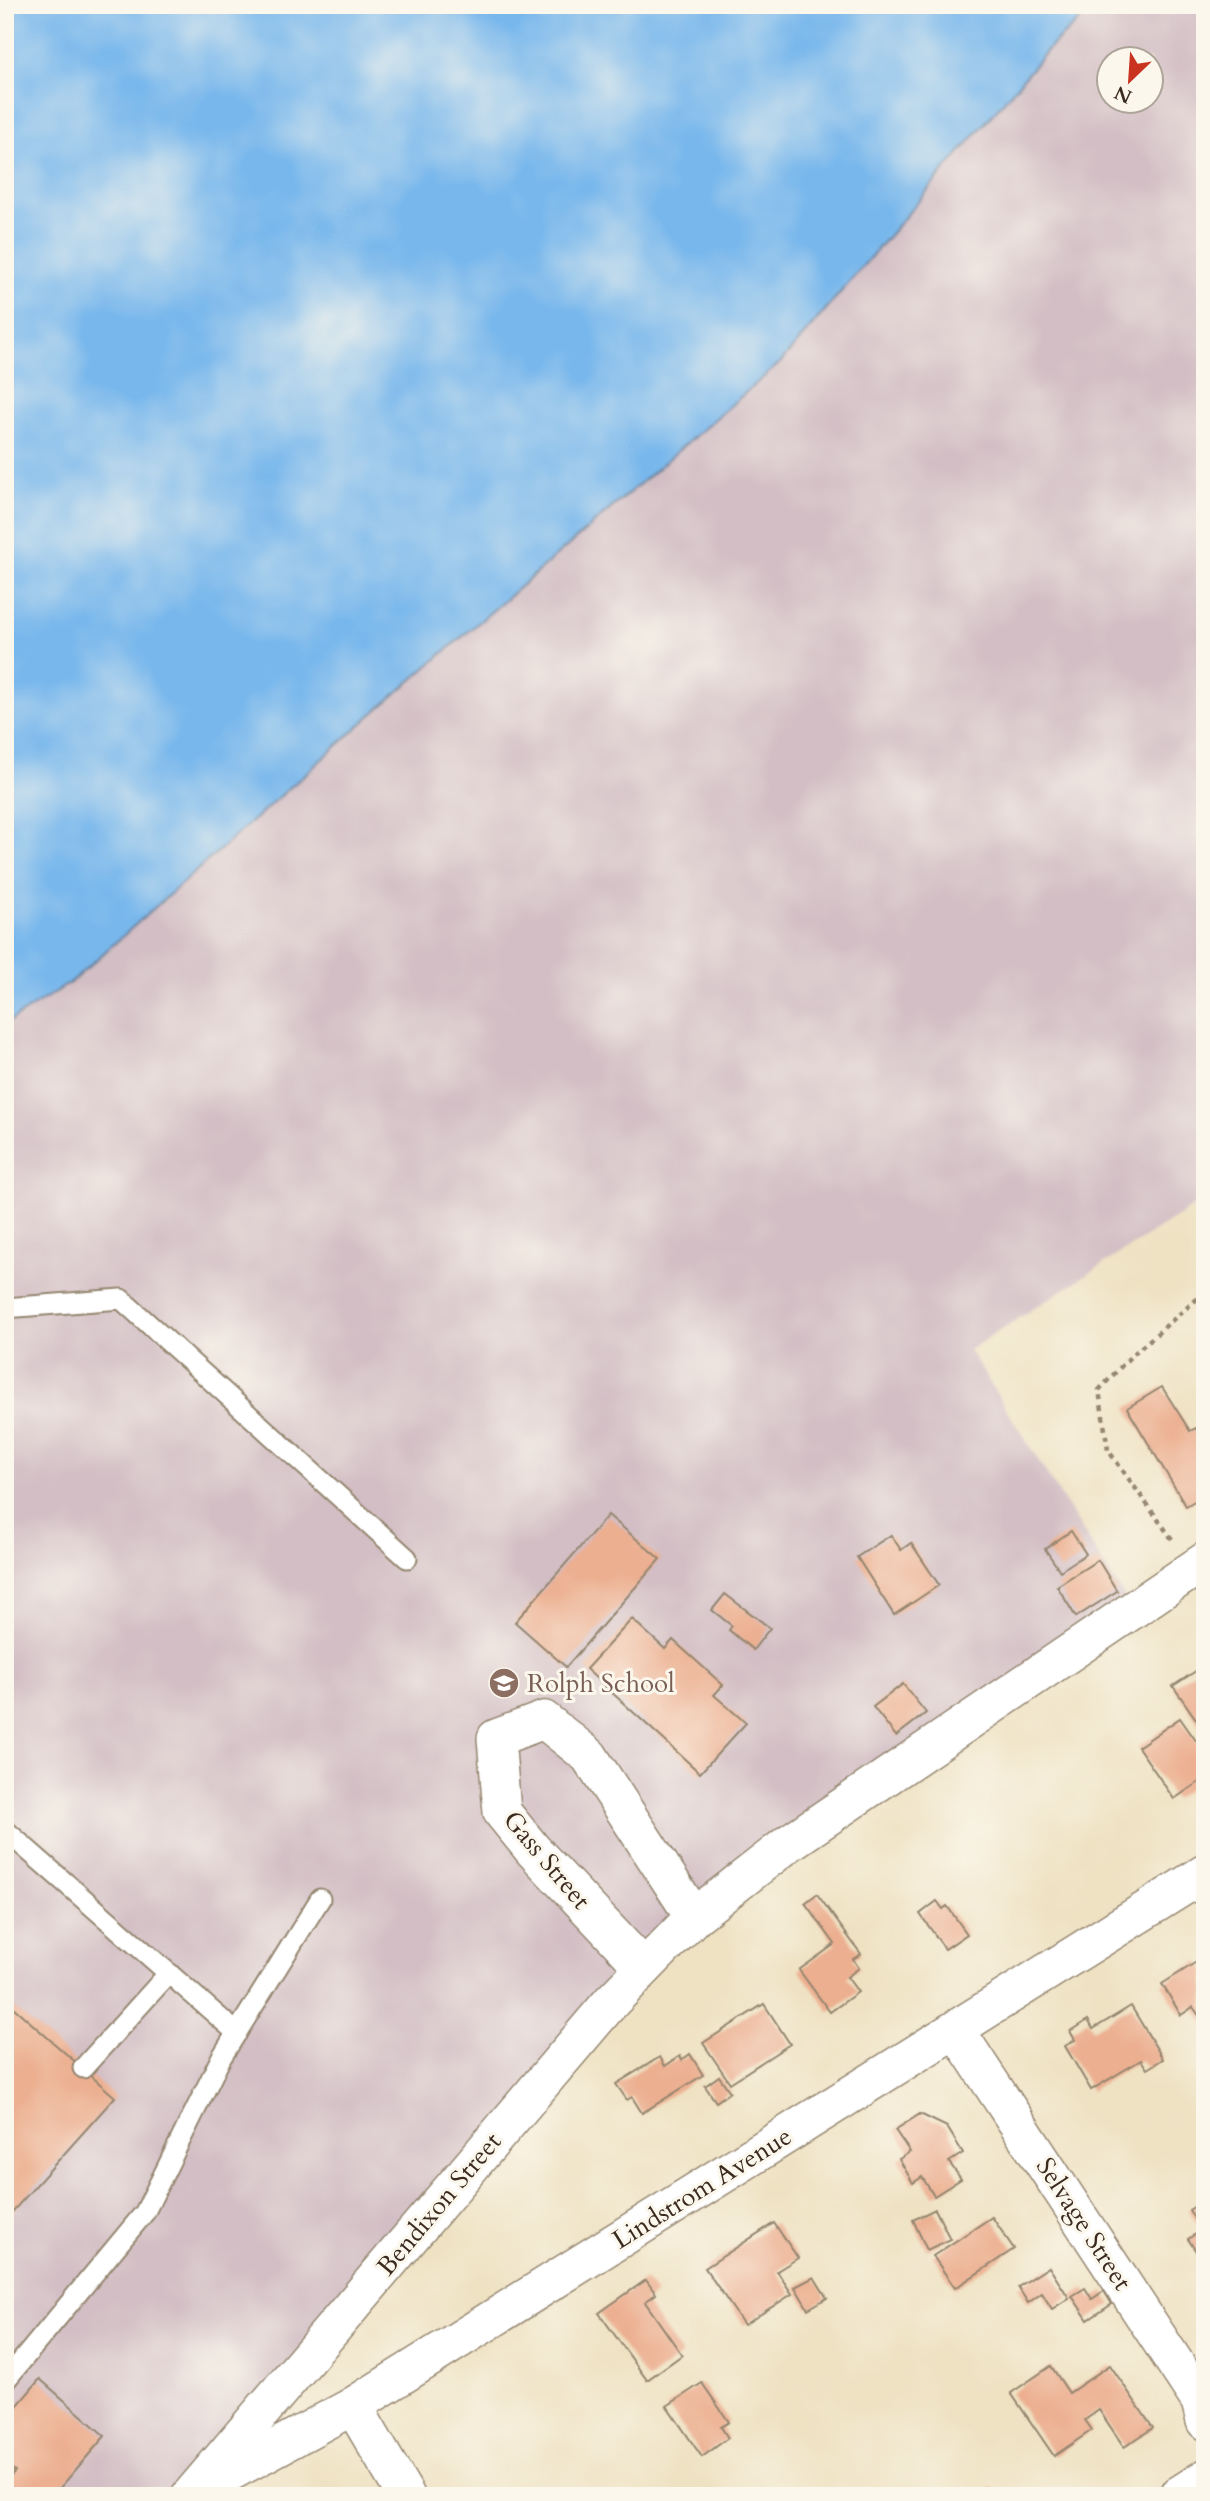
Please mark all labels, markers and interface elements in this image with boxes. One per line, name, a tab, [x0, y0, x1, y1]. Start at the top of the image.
north arrow	[1094, 46, 1164, 116]
text: N	[1110, 79, 1136, 110]
school or university icon: Rolph School	[487, 1666, 521, 1700]
place label: Rolph School	[527, 1666, 675, 1701]
street label: Gass Street	[495, 1803, 599, 1917]
street label: Lindstrom Avenue	[606, 2119, 798, 2257]
street label: Bendixon Street	[369, 2125, 509, 2283]
street label: Selvage Street	[1028, 2151, 1140, 2297]

